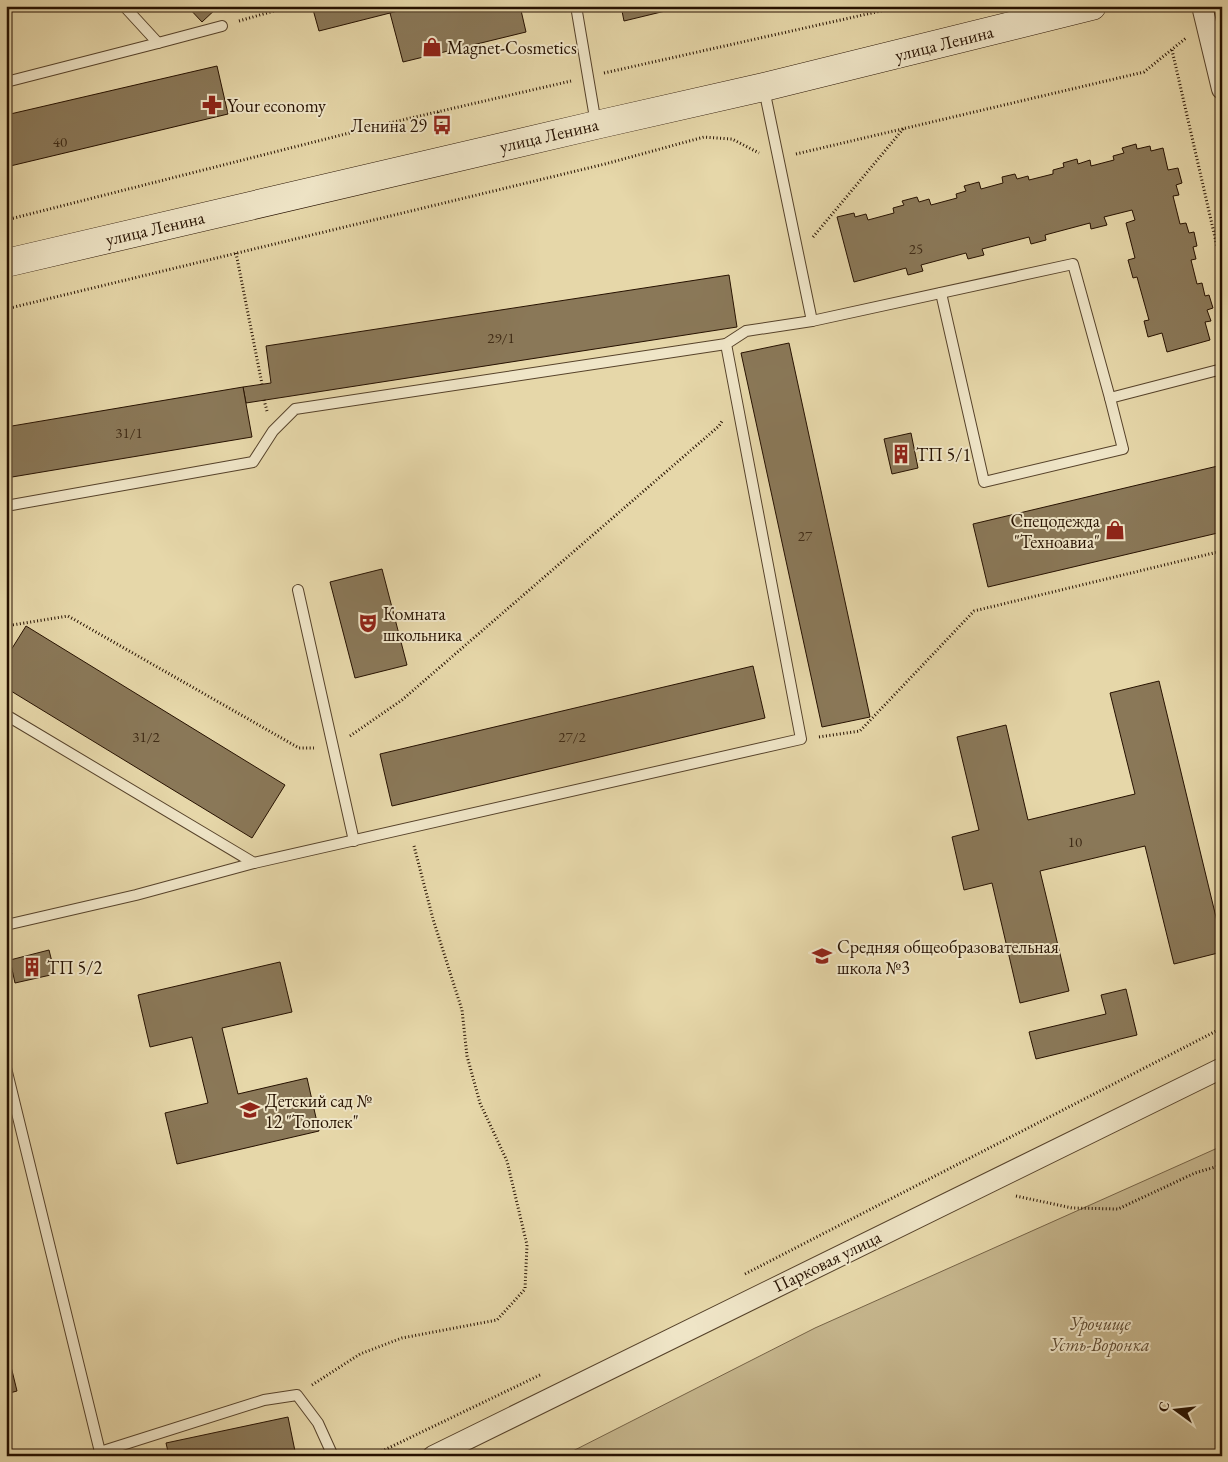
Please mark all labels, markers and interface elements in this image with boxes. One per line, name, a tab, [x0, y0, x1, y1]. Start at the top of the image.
street label: улица Ленина	[892, 19, 997, 66]
shop icon: Magnet-Cosmetics	[421, 36, 443, 58]
place label: Magnet-Cosmetics	[447, 36, 577, 59]
pharmacy icon: Your economy	[201, 94, 223, 116]
place label: Your economy	[227, 94, 326, 117]
street label: улица Ленина	[497, 112, 602, 158]
place label: Ленина 29	[351, 114, 427, 137]
bus stop icon: Ленина 29	[431, 114, 453, 136]
house number: 40	[53, 132, 67, 151]
street label: улица Ленина	[103, 205, 208, 251]
house number: 25	[909, 239, 923, 258]
house number: 29/1	[487, 328, 515, 347]
house number: 31/1	[115, 423, 143, 442]
building icon: ТП 5/1	[890, 443, 912, 465]
place label: ТП 5/1	[916, 443, 971, 466]
place label: Спецодежда "Техноавиа"	[1011, 509, 1101, 553]
shop icon: Спецодежда "Техноавиа"	[1104, 519, 1126, 541]
house number: 27	[798, 526, 813, 545]
place label: Комната школьника	[383, 602, 463, 646]
theatre icon: Комната школьника	[357, 612, 379, 634]
house number: 31/2	[132, 727, 161, 746]
house number: 27/2	[558, 727, 587, 746]
house number: 10	[1068, 832, 1082, 851]
place label: Средняя общеобразовательная школа №3	[837, 935, 1059, 979]
school or university icon: Средняя общеобразовательная школа №3	[811, 945, 833, 967]
building icon: ТП 5/2	[21, 956, 43, 978]
place label: ТП 5/2	[47, 956, 102, 979]
place label: Детский сад № 12 "Тополек"	[265, 1089, 372, 1133]
school or university icon: Детский сад № 12 "Тополек"	[239, 1099, 261, 1121]
street label: Парковая улица	[769, 1225, 885, 1297]
park label: Урочище Усть-Воронка	[1050, 1312, 1150, 1357]
north arrow	[1150, 1384, 1200, 1434]
text: С	[1153, 1399, 1173, 1414]

